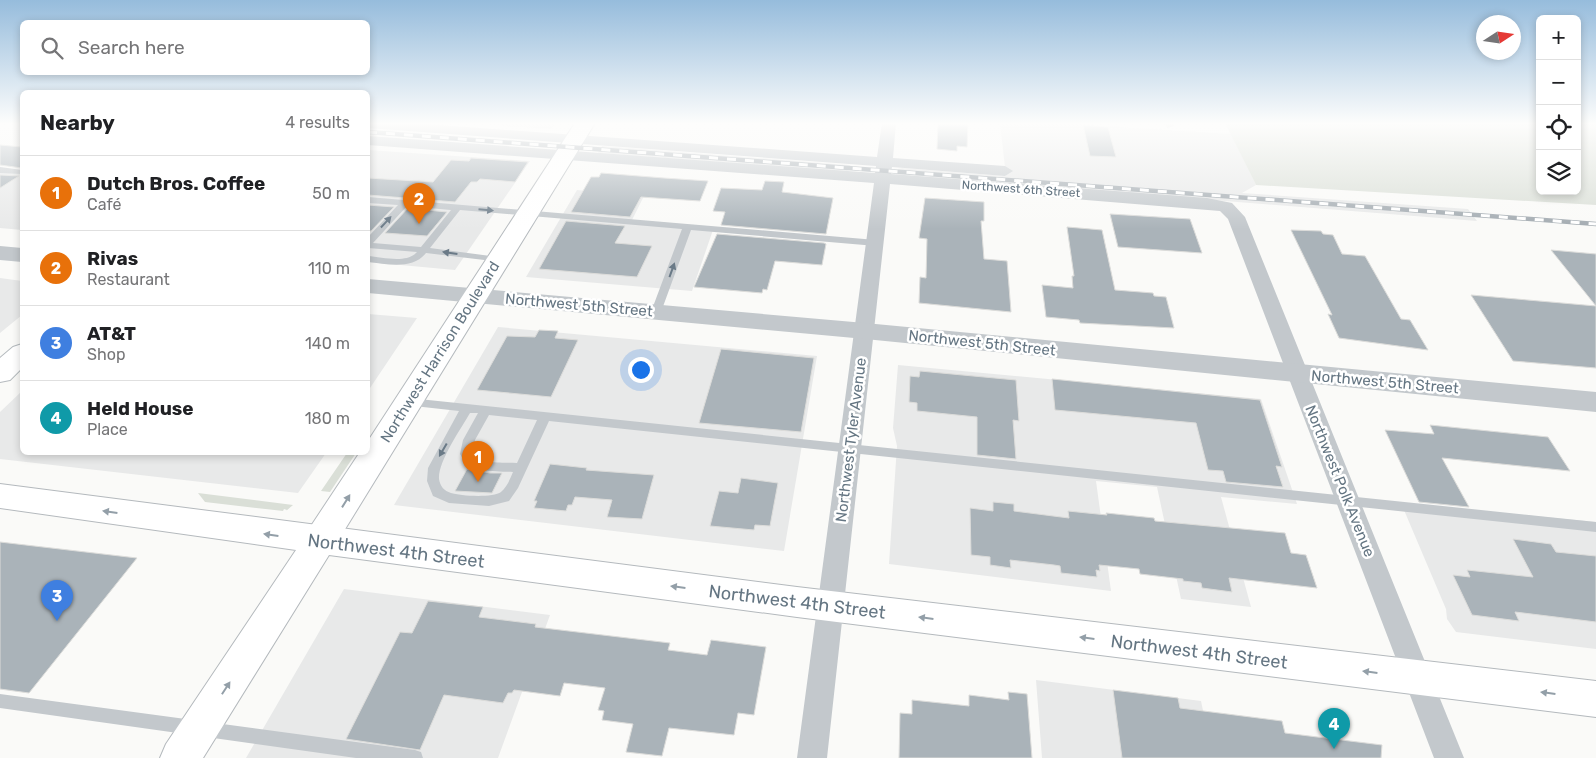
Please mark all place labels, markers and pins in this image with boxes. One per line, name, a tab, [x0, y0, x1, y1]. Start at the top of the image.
pin: 2	[403, 183, 435, 224]
pin: 1	[462, 441, 494, 482]
pin: 3	[41, 580, 73, 621]
pin: 4	[1318, 708, 1350, 749]

